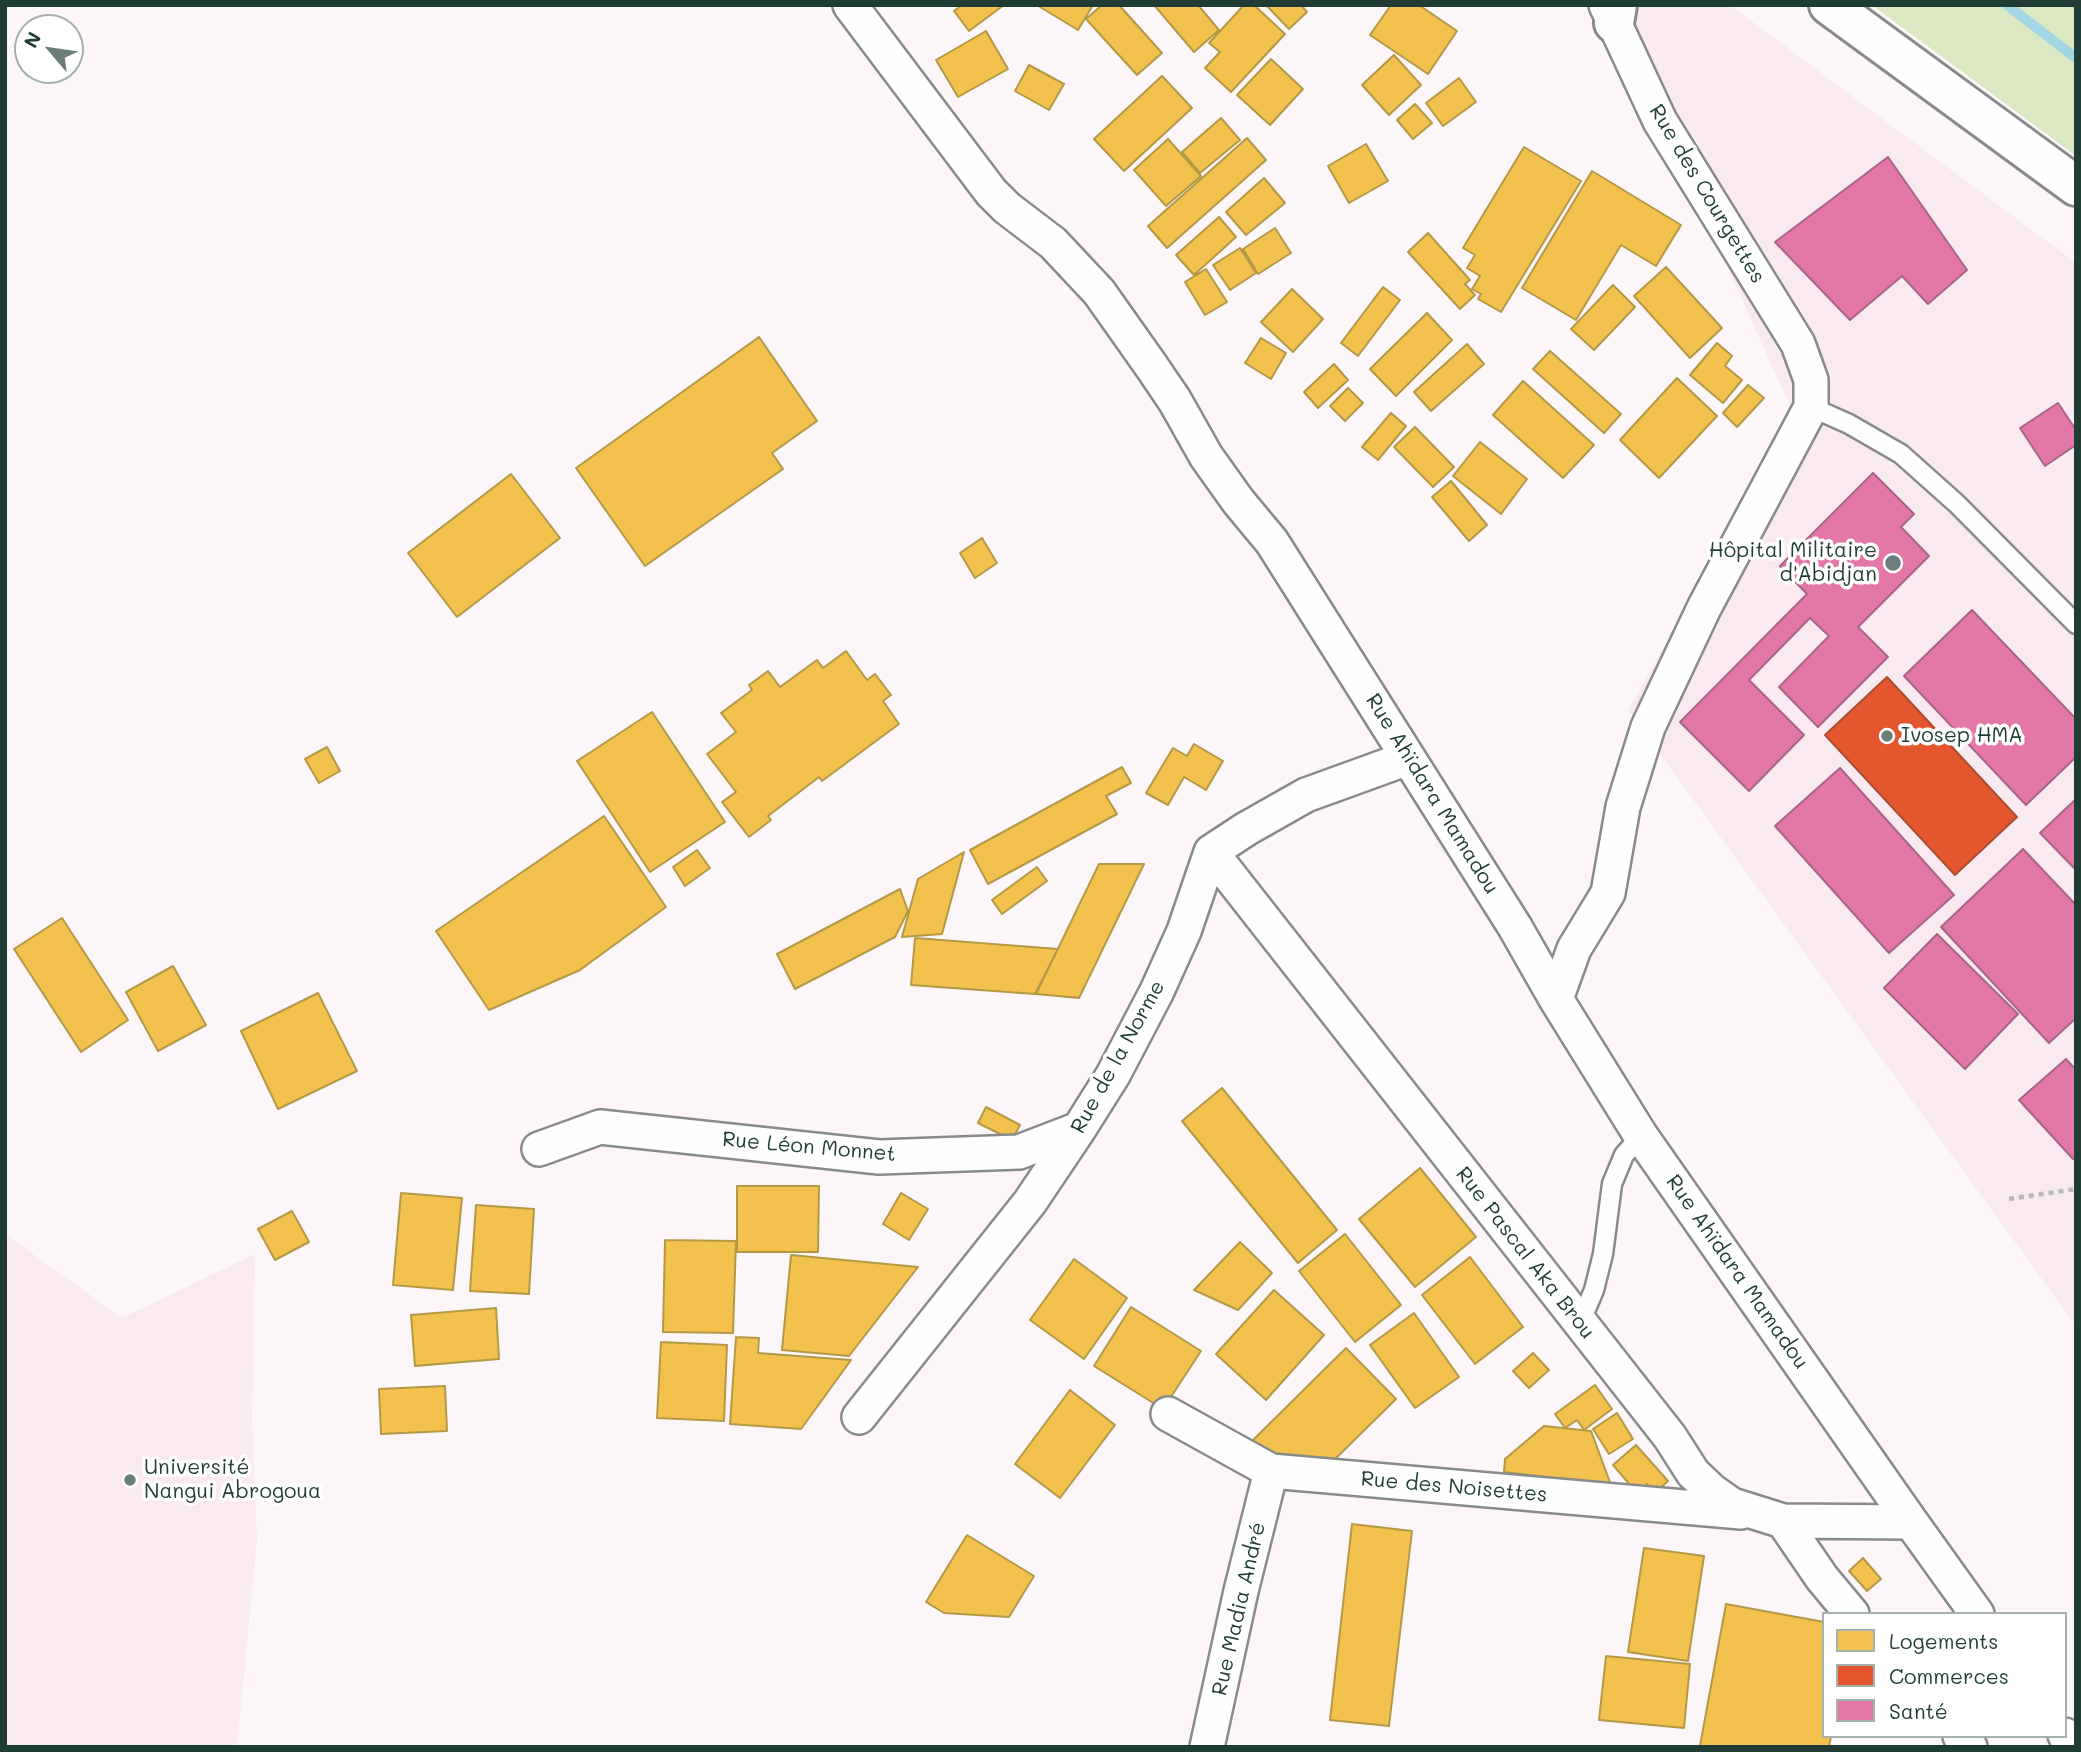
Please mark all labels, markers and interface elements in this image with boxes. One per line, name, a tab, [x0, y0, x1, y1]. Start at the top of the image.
north arrow	[14, 14, 84, 84]
text: N	[18, 27, 46, 52]
street label: Rue des Courgettes	[1644, 100, 1770, 288]
place label: Hôpital Militaire d'Abidjan	[1709, 538, 1877, 588]
marker: Hôpital Militaire d'Abidjan	[1883, 553, 1903, 573]
street label: Rue Ahïdara Mamadou	[1360, 689, 1504, 899]
place label: Ivosep HMA	[1901, 723, 2023, 749]
marker: Ivosep HMA	[1879, 728, 1895, 744]
street label: Rue de la Norme	[1066, 976, 1170, 1138]
street label: Rue Léon Monnet	[721, 1127, 897, 1167]
street label: Rue Pascal Aka Brou	[1450, 1162, 1600, 1344]
street label: Rue Ahïdara Mamadou	[1660, 1170, 1814, 1374]
place label: Université Nangui Abrogoua	[144, 1455, 321, 1505]
street label: Rue des Noisettes	[1360, 1466, 1548, 1508]
marker: Université Nangui Abrogoua	[122, 1472, 138, 1488]
street label: Rue Madia André	[1207, 1520, 1271, 1698]
legend	[1822, 1612, 2067, 1738]
text: Logements	[1889, 1627, 1999, 1654]
text: Commerces	[1889, 1662, 2009, 1689]
text: Santé	[1889, 1697, 1948, 1724]

